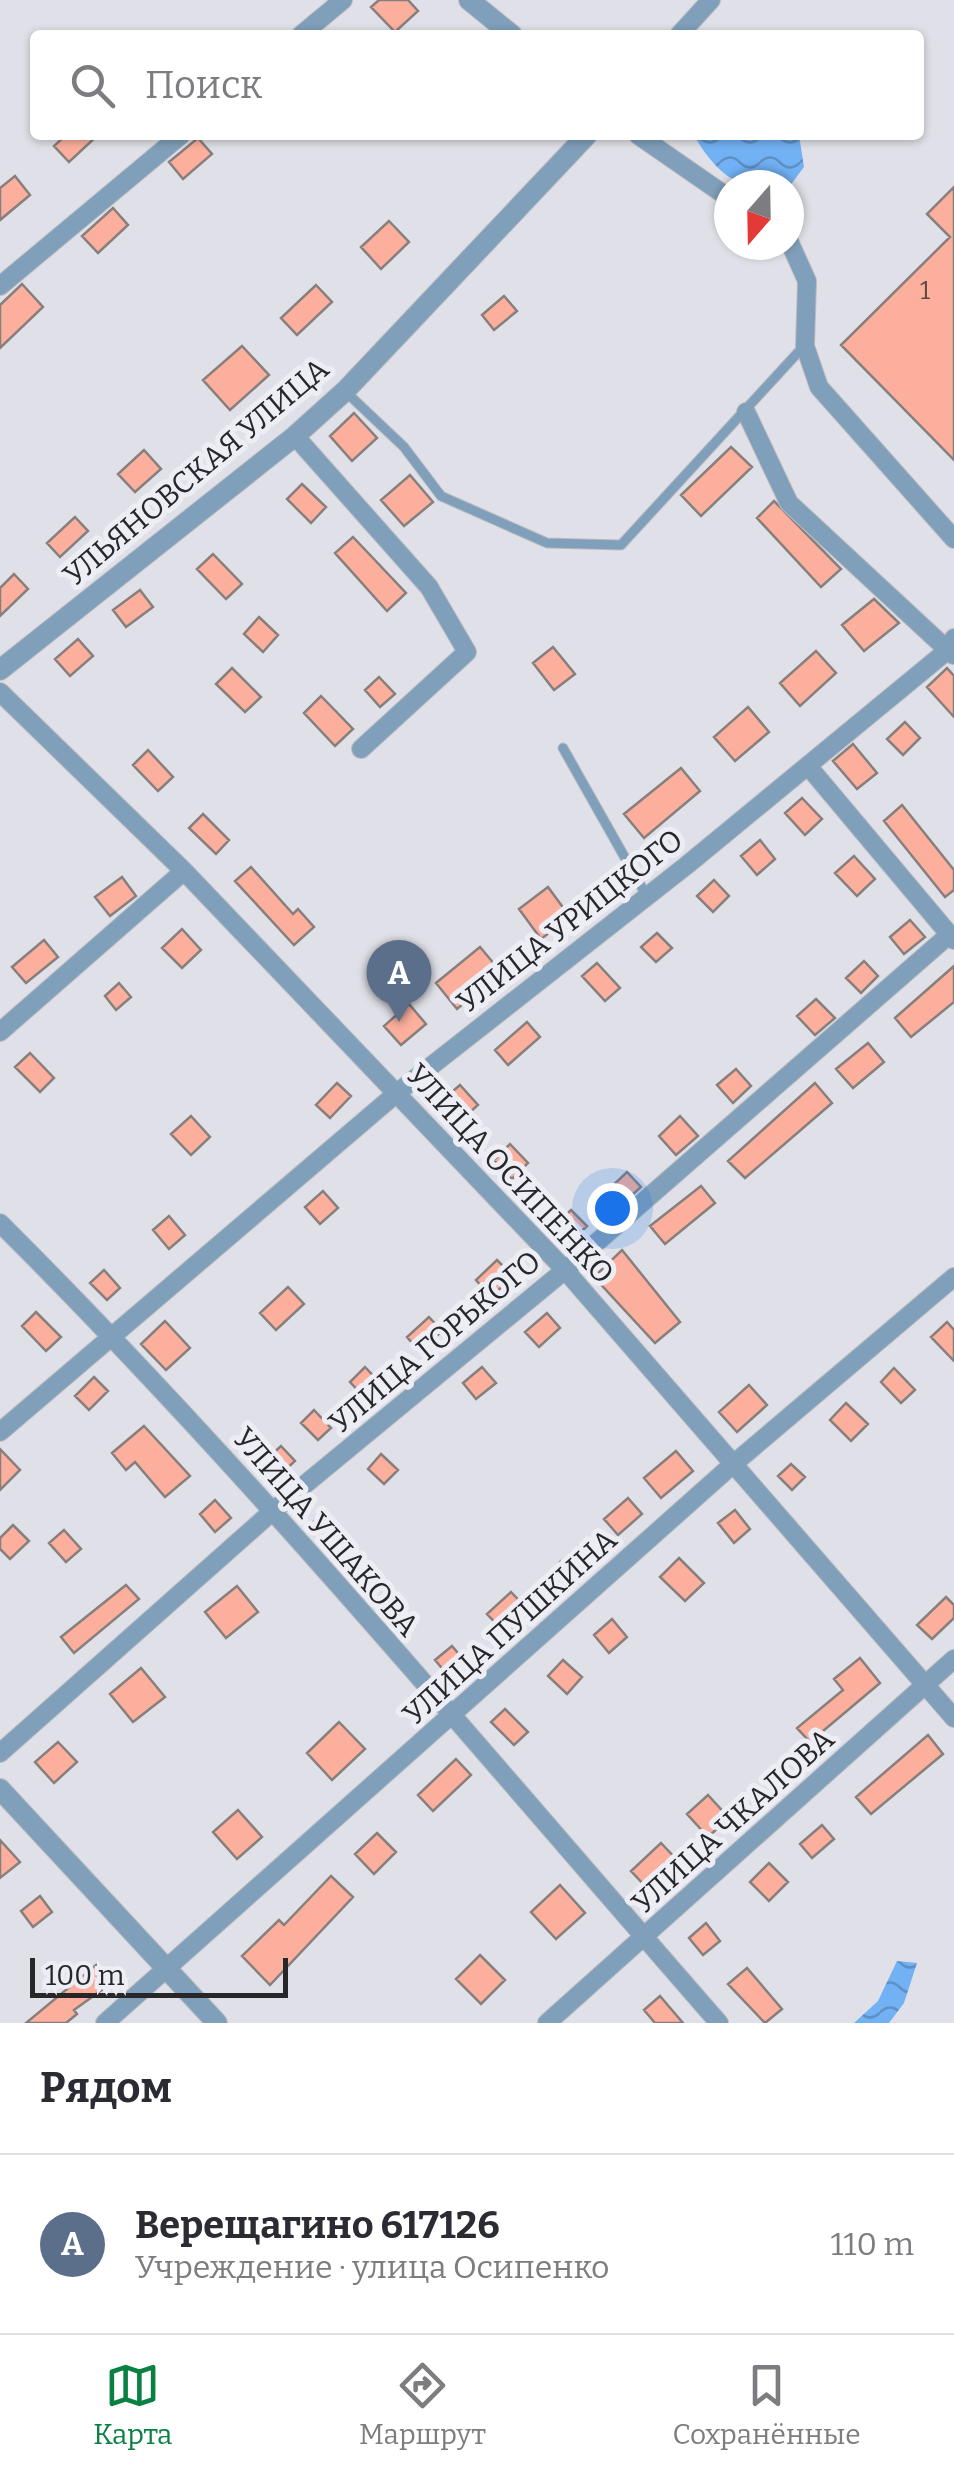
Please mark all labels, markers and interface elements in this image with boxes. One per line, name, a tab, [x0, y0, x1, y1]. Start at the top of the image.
search box	[30, 30, 924, 140]
icon: search	[65, 58, 120, 113]
text: Поиск	[145, 62, 262, 108]
north arrow	[714, 170, 804, 260]
house number: 1	[920, 276, 930, 306]
street label: УЛЬЯНОВСКАЯ УЛИЦА	[56, 350, 336, 593]
street label: УЛИЦА УРИЦКОГО	[450, 822, 690, 1020]
pin: A	[366, 940, 432, 1022]
street label: УЛИЦА ОСИПЕНКО	[399, 1057, 621, 1291]
your location	[587, 1183, 638, 1234]
street label: УЛИЦА ГОРЬКОГО	[322, 1243, 548, 1441]
street label: УЛИЦА УШАКОВА	[226, 1420, 427, 1644]
street label: УЛИЦА ПУШКИНА	[396, 1521, 625, 1732]
street label: УЛИЦА ЧКАЛОВА	[625, 1720, 842, 1921]
scale bar	[30, 1953, 288, 1998]
text: 100 m	[45, 1959, 125, 1992]
text: Рядом	[40, 2063, 172, 2113]
text: Верещагино 617126	[135, 2202, 500, 2248]
text: A	[61, 2225, 84, 2263]
text: 110 m	[831, 2225, 914, 2263]
text: Учреждение · улица Осипенко	[135, 2248, 609, 2286]
tab: Карта	[93, 2358, 172, 2451]
tab: Маршрут	[359, 2358, 486, 2451]
tab: Сохранённые	[673, 2358, 861, 2451]

